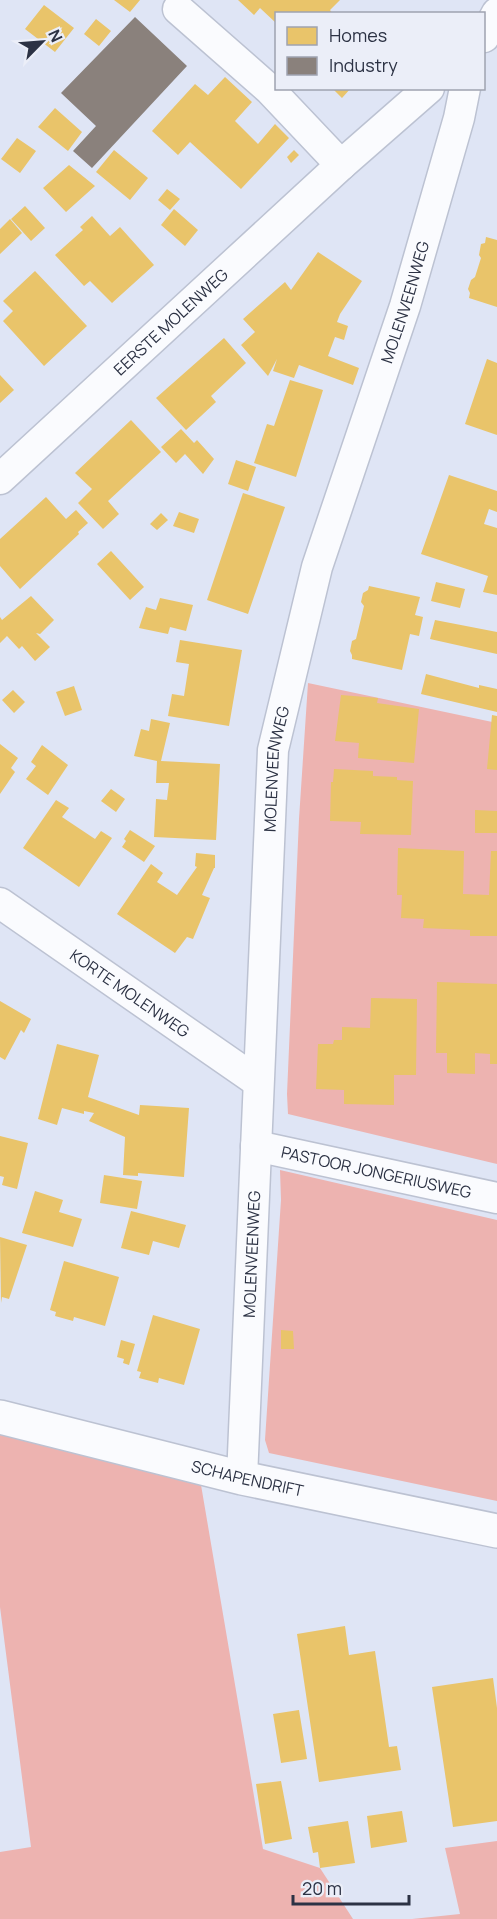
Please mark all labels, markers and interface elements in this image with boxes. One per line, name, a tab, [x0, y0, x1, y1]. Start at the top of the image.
north arrow	[12, 12, 72, 72]
legend	[275, 12, 485, 90]
text: Homes	[329, 23, 387, 47]
text: N	[43, 26, 68, 46]
text: Industry	[329, 53, 398, 77]
street label: MOLENVEENWEG	[375, 238, 434, 366]
street label: EERSTE MOLENWEG	[109, 264, 233, 380]
street label: MOLENVEENWEG	[259, 704, 294, 833]
street label: KORTE MOLENWEG	[66, 944, 194, 1042]
street label: PASTOOR JONGERIUSWEG	[279, 1141, 473, 1203]
street label: MOLENVEENWEG	[238, 1190, 265, 1318]
street label: SCHAPENDRIFT	[189, 1455, 306, 1502]
scale bar	[293, 1868, 408, 1906]
text: 20 m	[302, 1876, 342, 1900]

